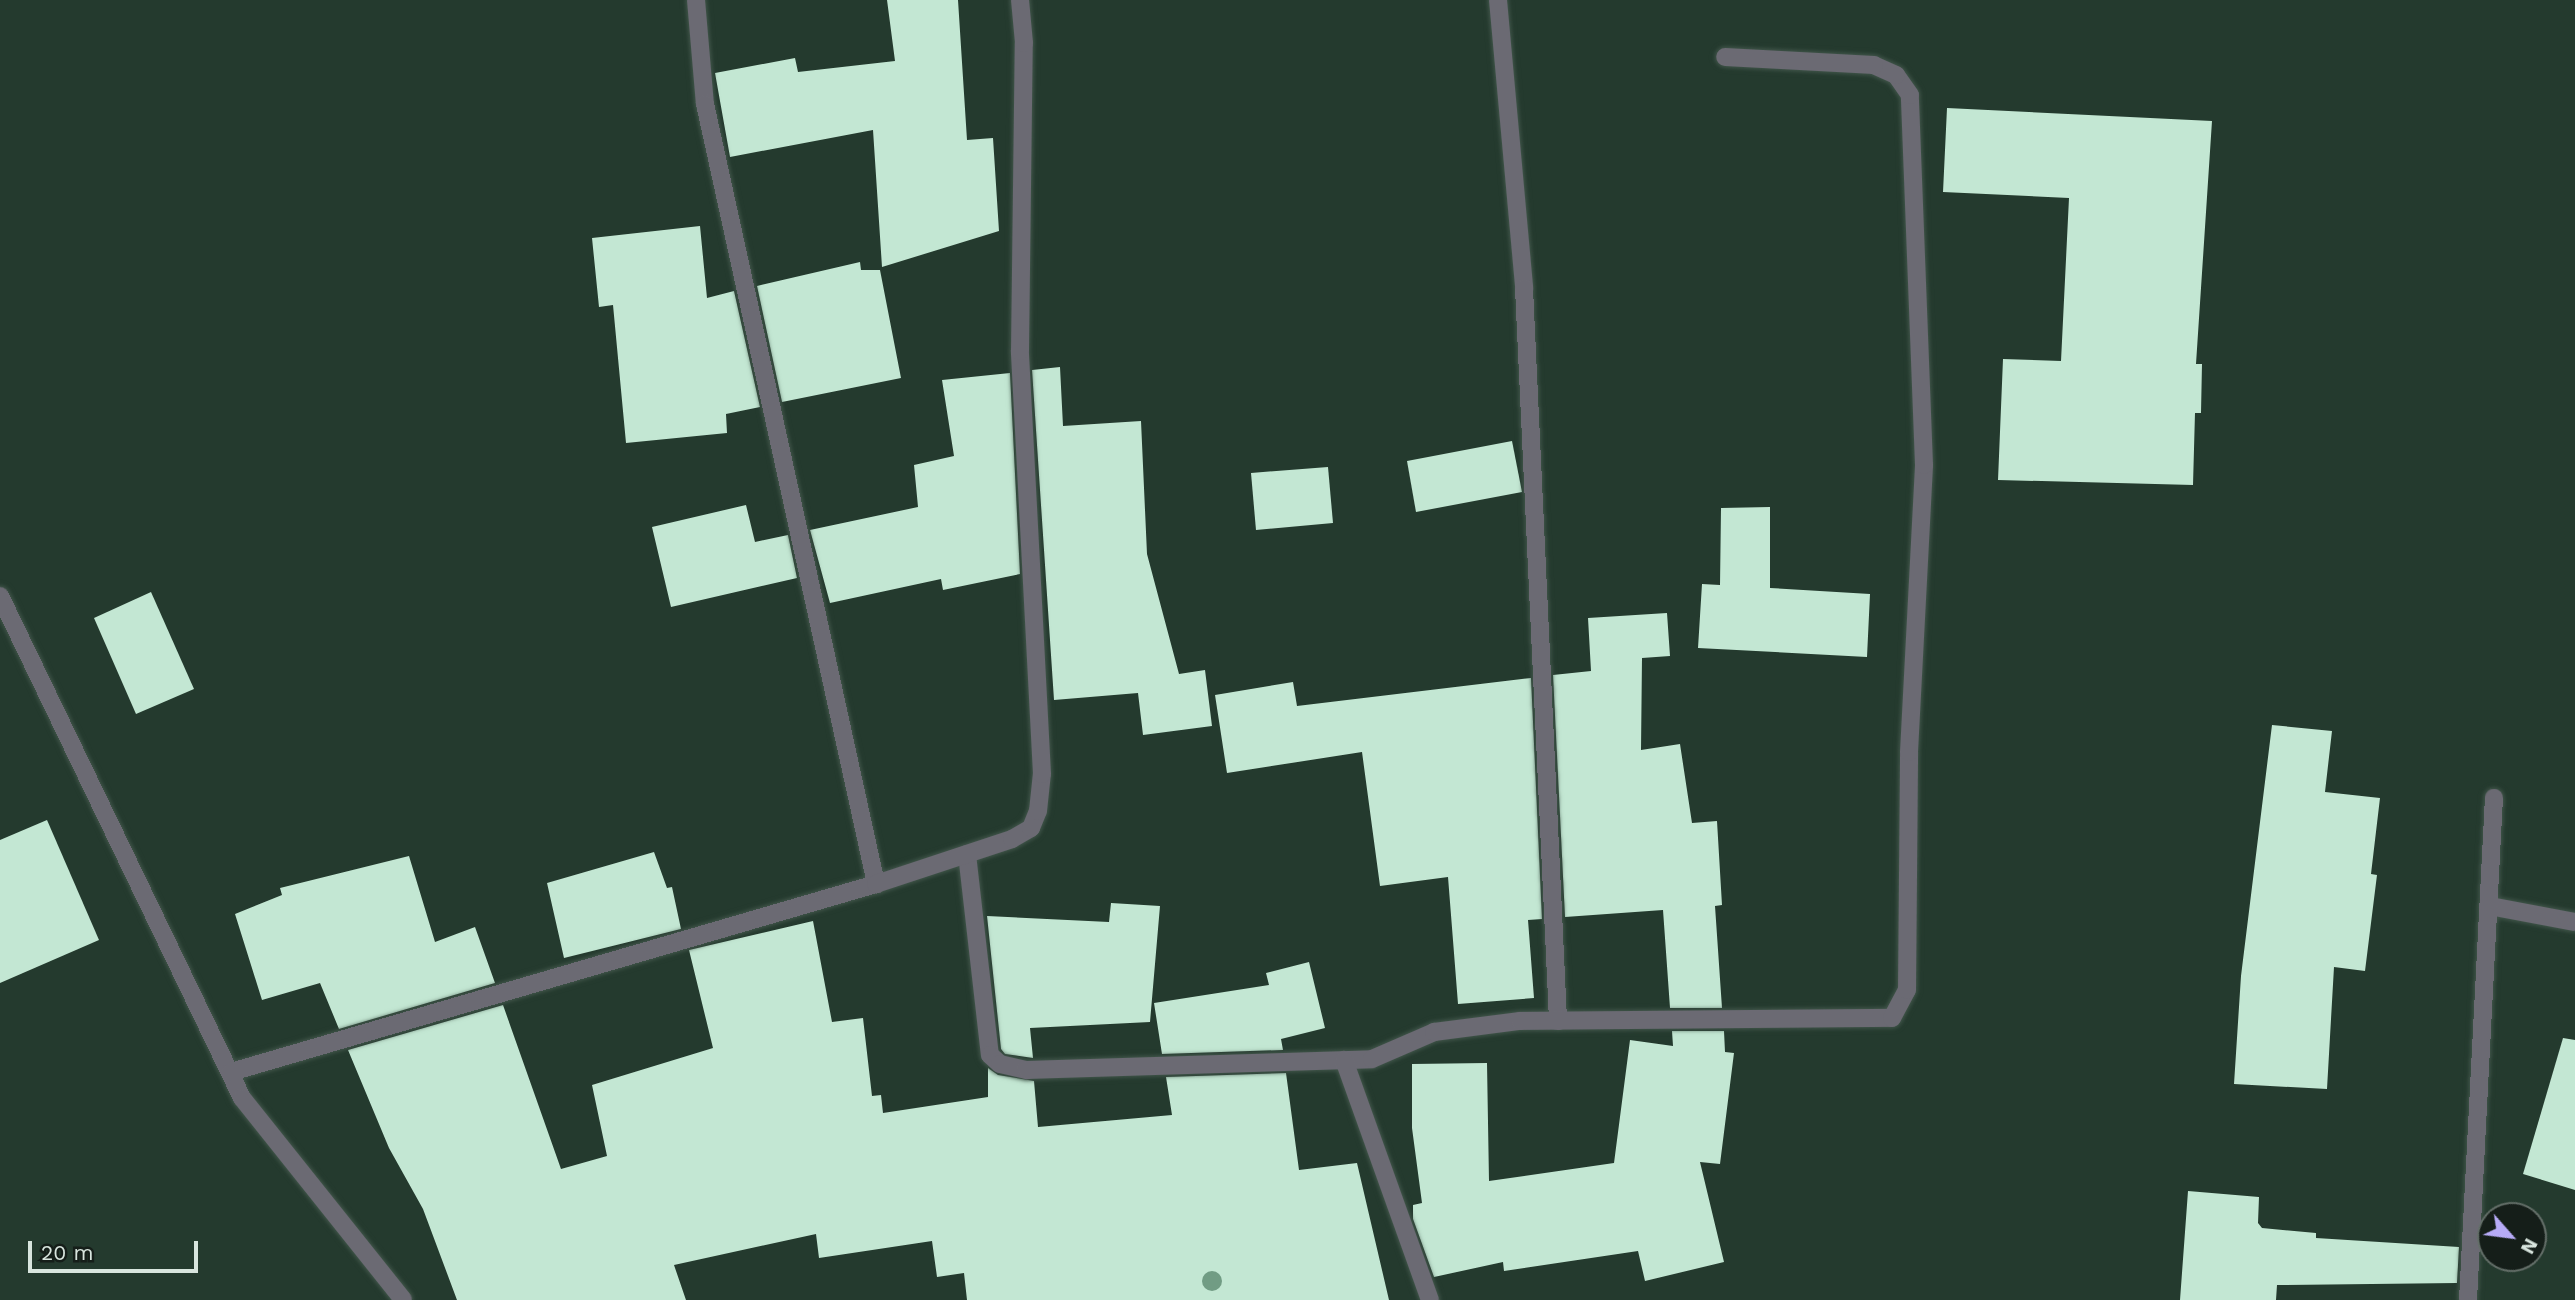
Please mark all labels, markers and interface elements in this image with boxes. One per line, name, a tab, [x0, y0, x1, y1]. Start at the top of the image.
north arrow	[2477, 1202, 2547, 1272]
scale bar	[32, 1226, 201, 1270]
text: N	[2516, 1235, 2543, 1258]
text: 20 m	[41, 1240, 93, 1265]

